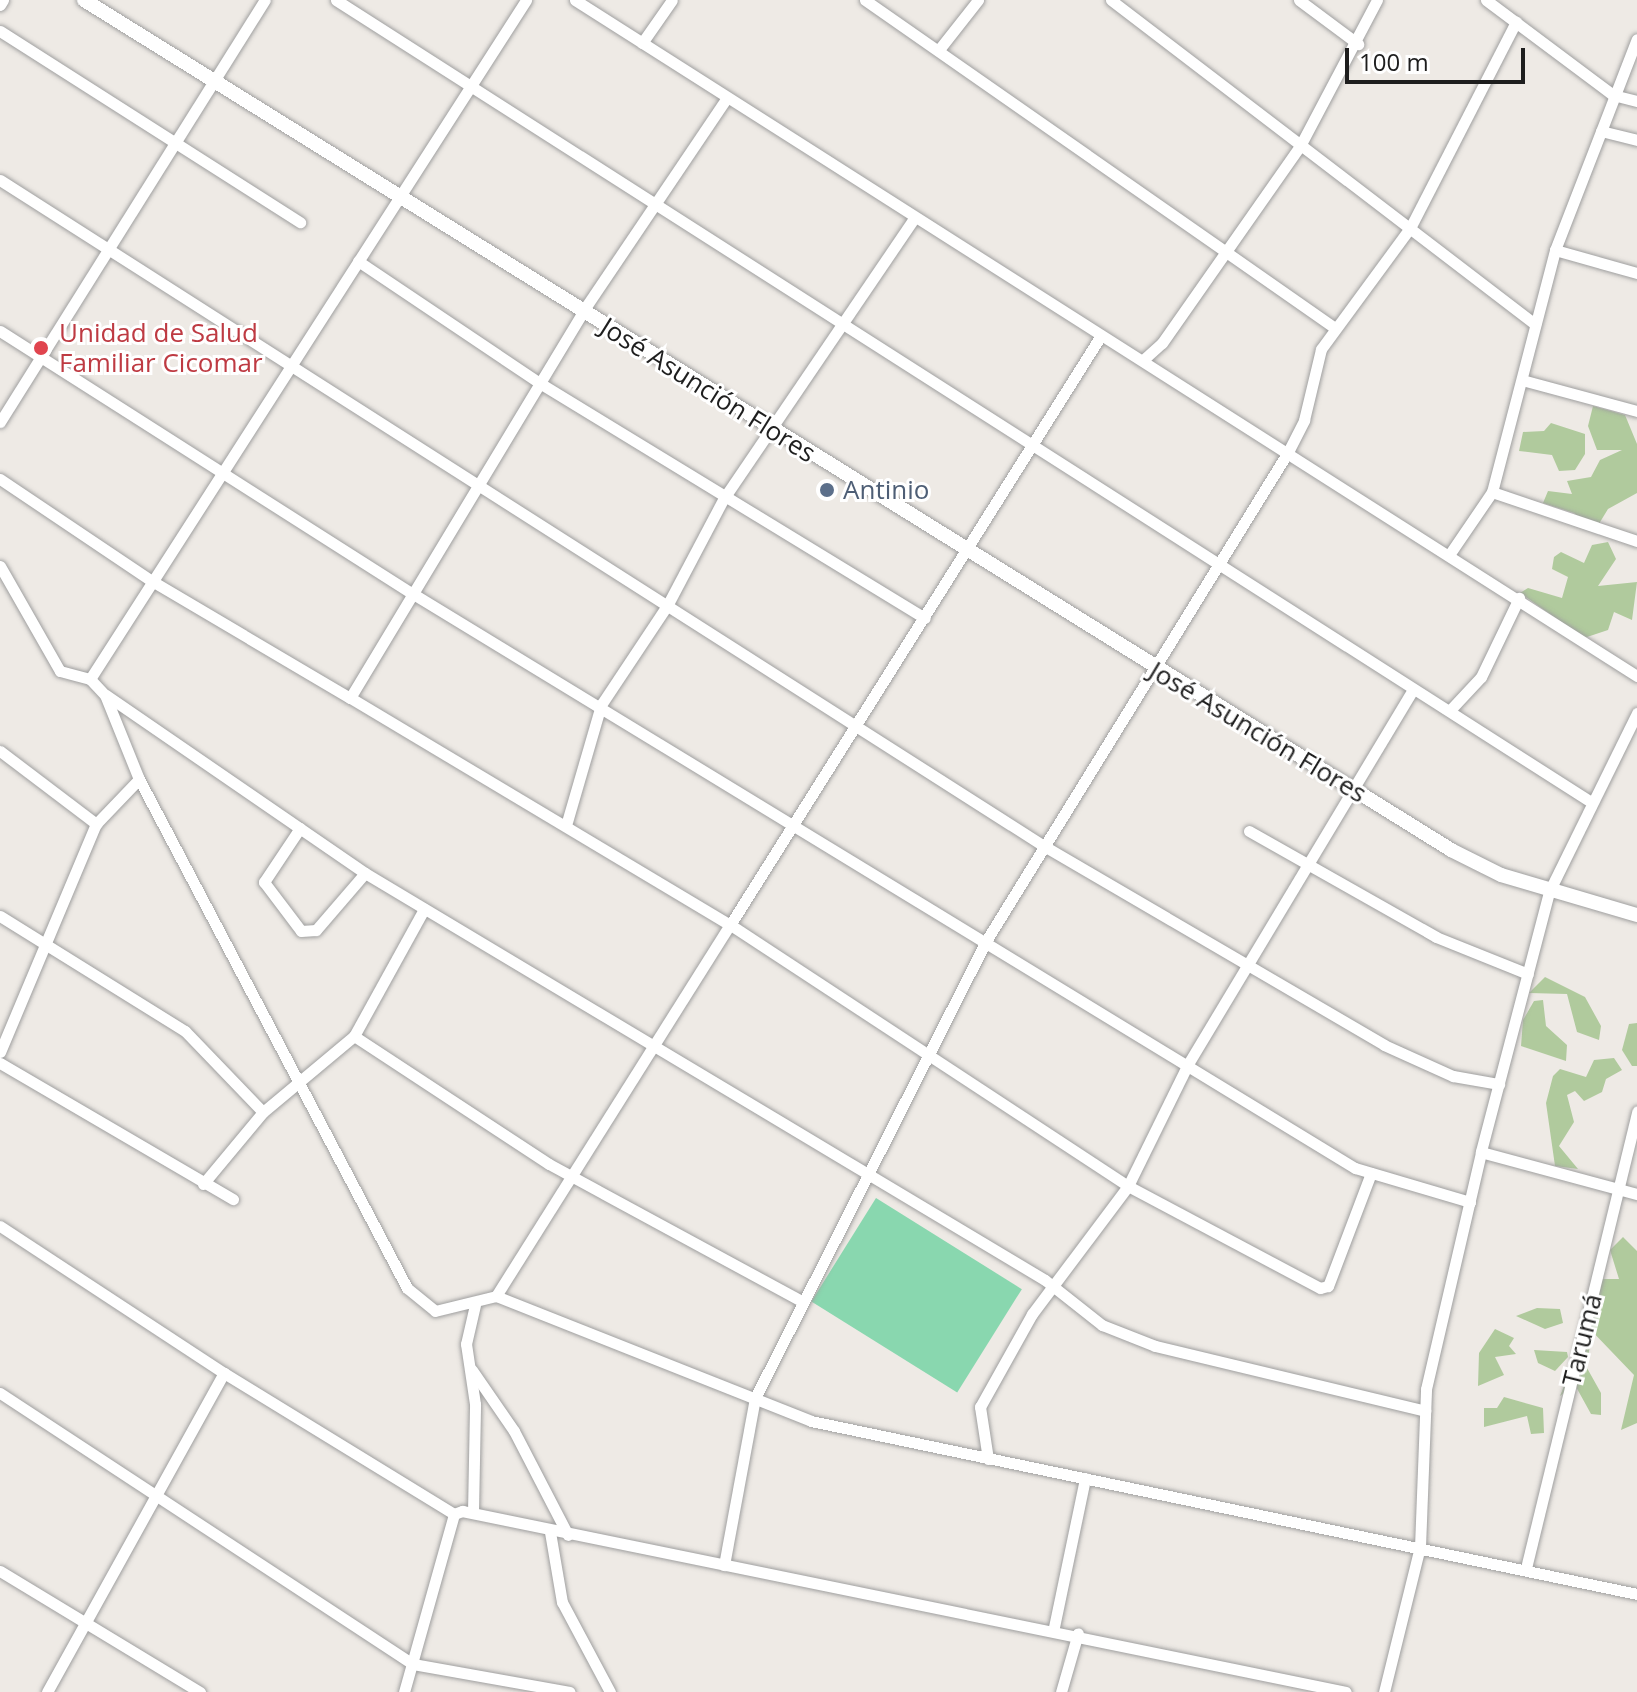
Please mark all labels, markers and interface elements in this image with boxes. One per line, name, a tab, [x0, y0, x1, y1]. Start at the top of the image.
scale bar	[1349, 32, 1529, 82]
text: 100 m	[1359, 45, 1429, 78]
street label: José Asunción Flores	[595, 311, 821, 469]
place label: Unidad de Salud Familiar Cicomar	[59, 317, 263, 378]
marker: Unidad de Salud Familiar Cicomar	[30, 337, 52, 359]
place label: Antinio	[843, 474, 929, 506]
marker: Antinio	[818, 481, 836, 499]
street label: José Asunción Flores	[1144, 655, 1372, 809]
street label: Tarumá	[1556, 1291, 1608, 1389]

